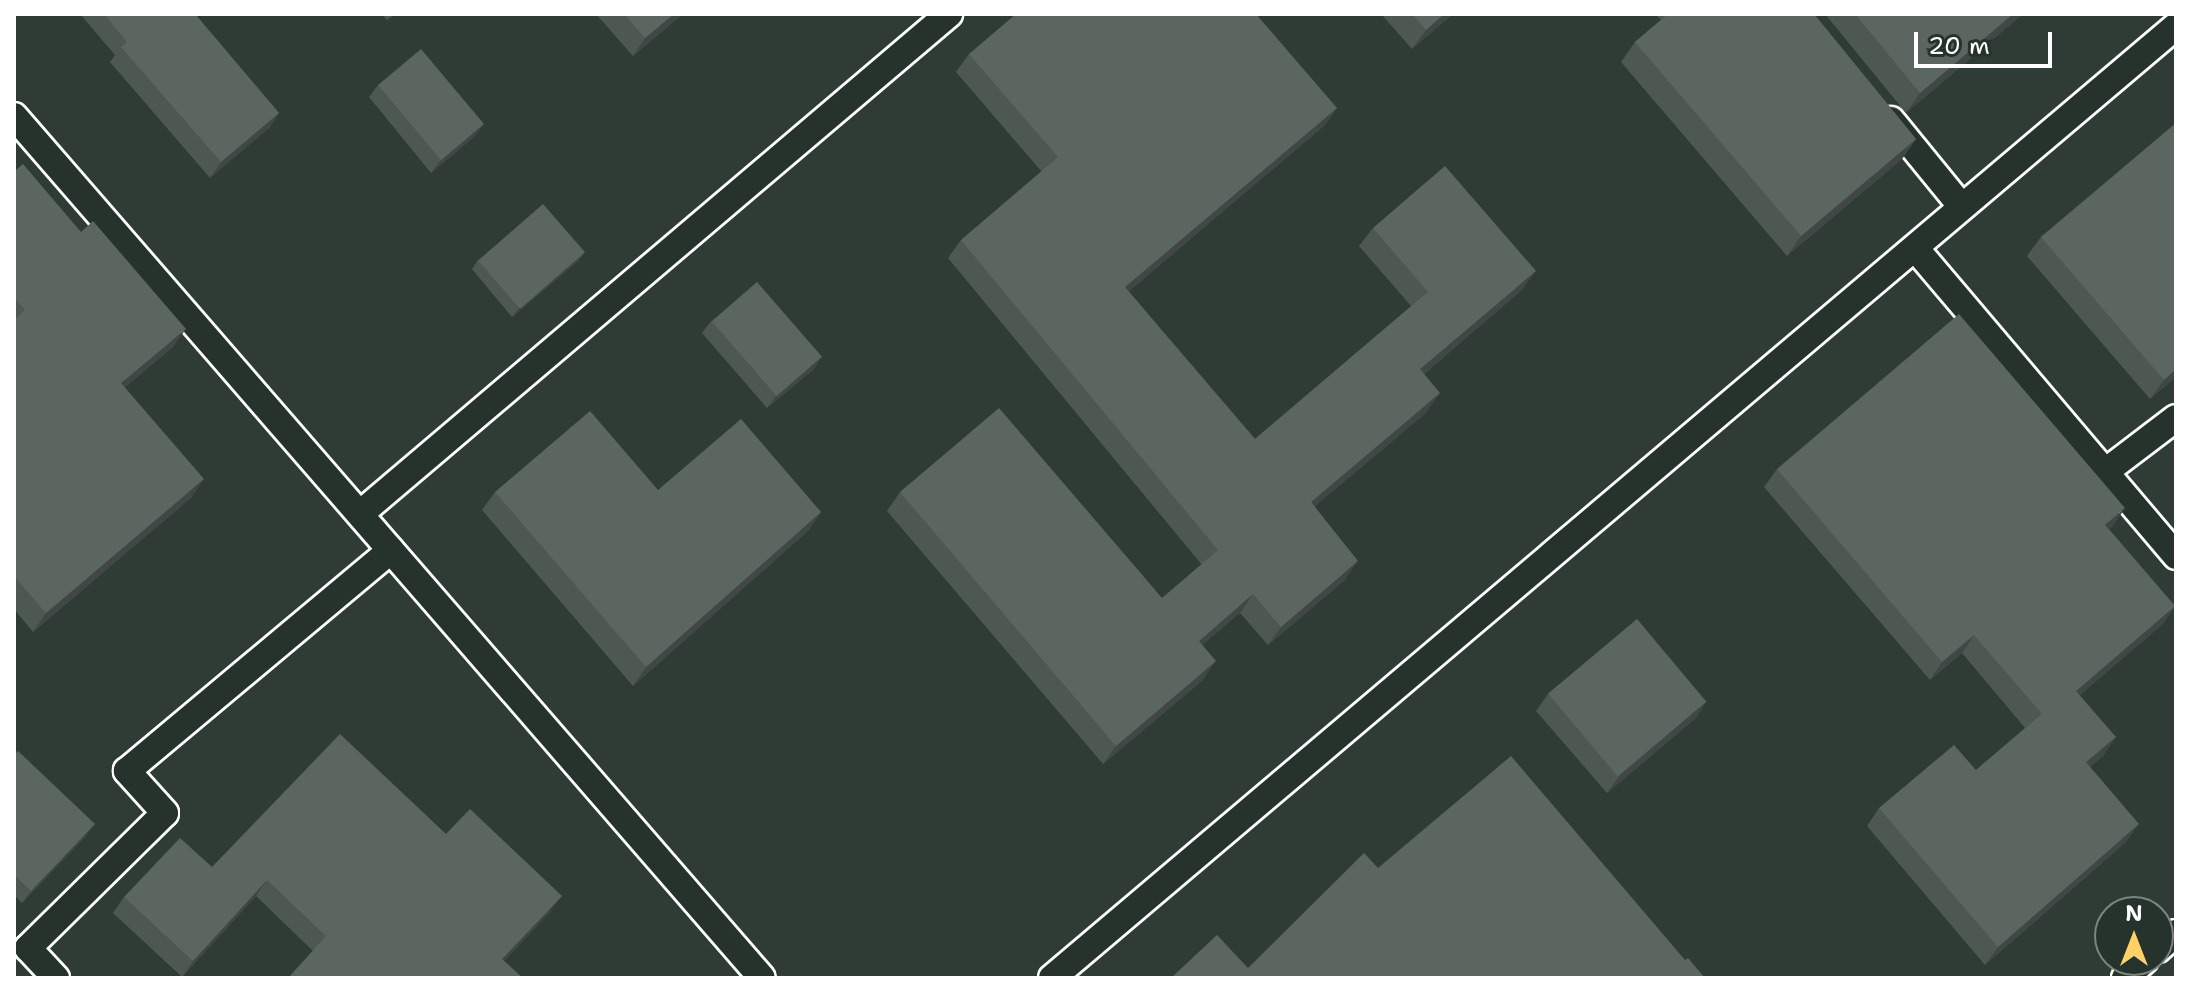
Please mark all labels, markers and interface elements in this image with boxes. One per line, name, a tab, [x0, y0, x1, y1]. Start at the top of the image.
scale bar	[1918, 16, 2056, 66]
text: 20 m	[1928, 30, 1990, 62]
north arrow	[2094, 896, 2174, 976]
text: N	[2125, 899, 2143, 928]

